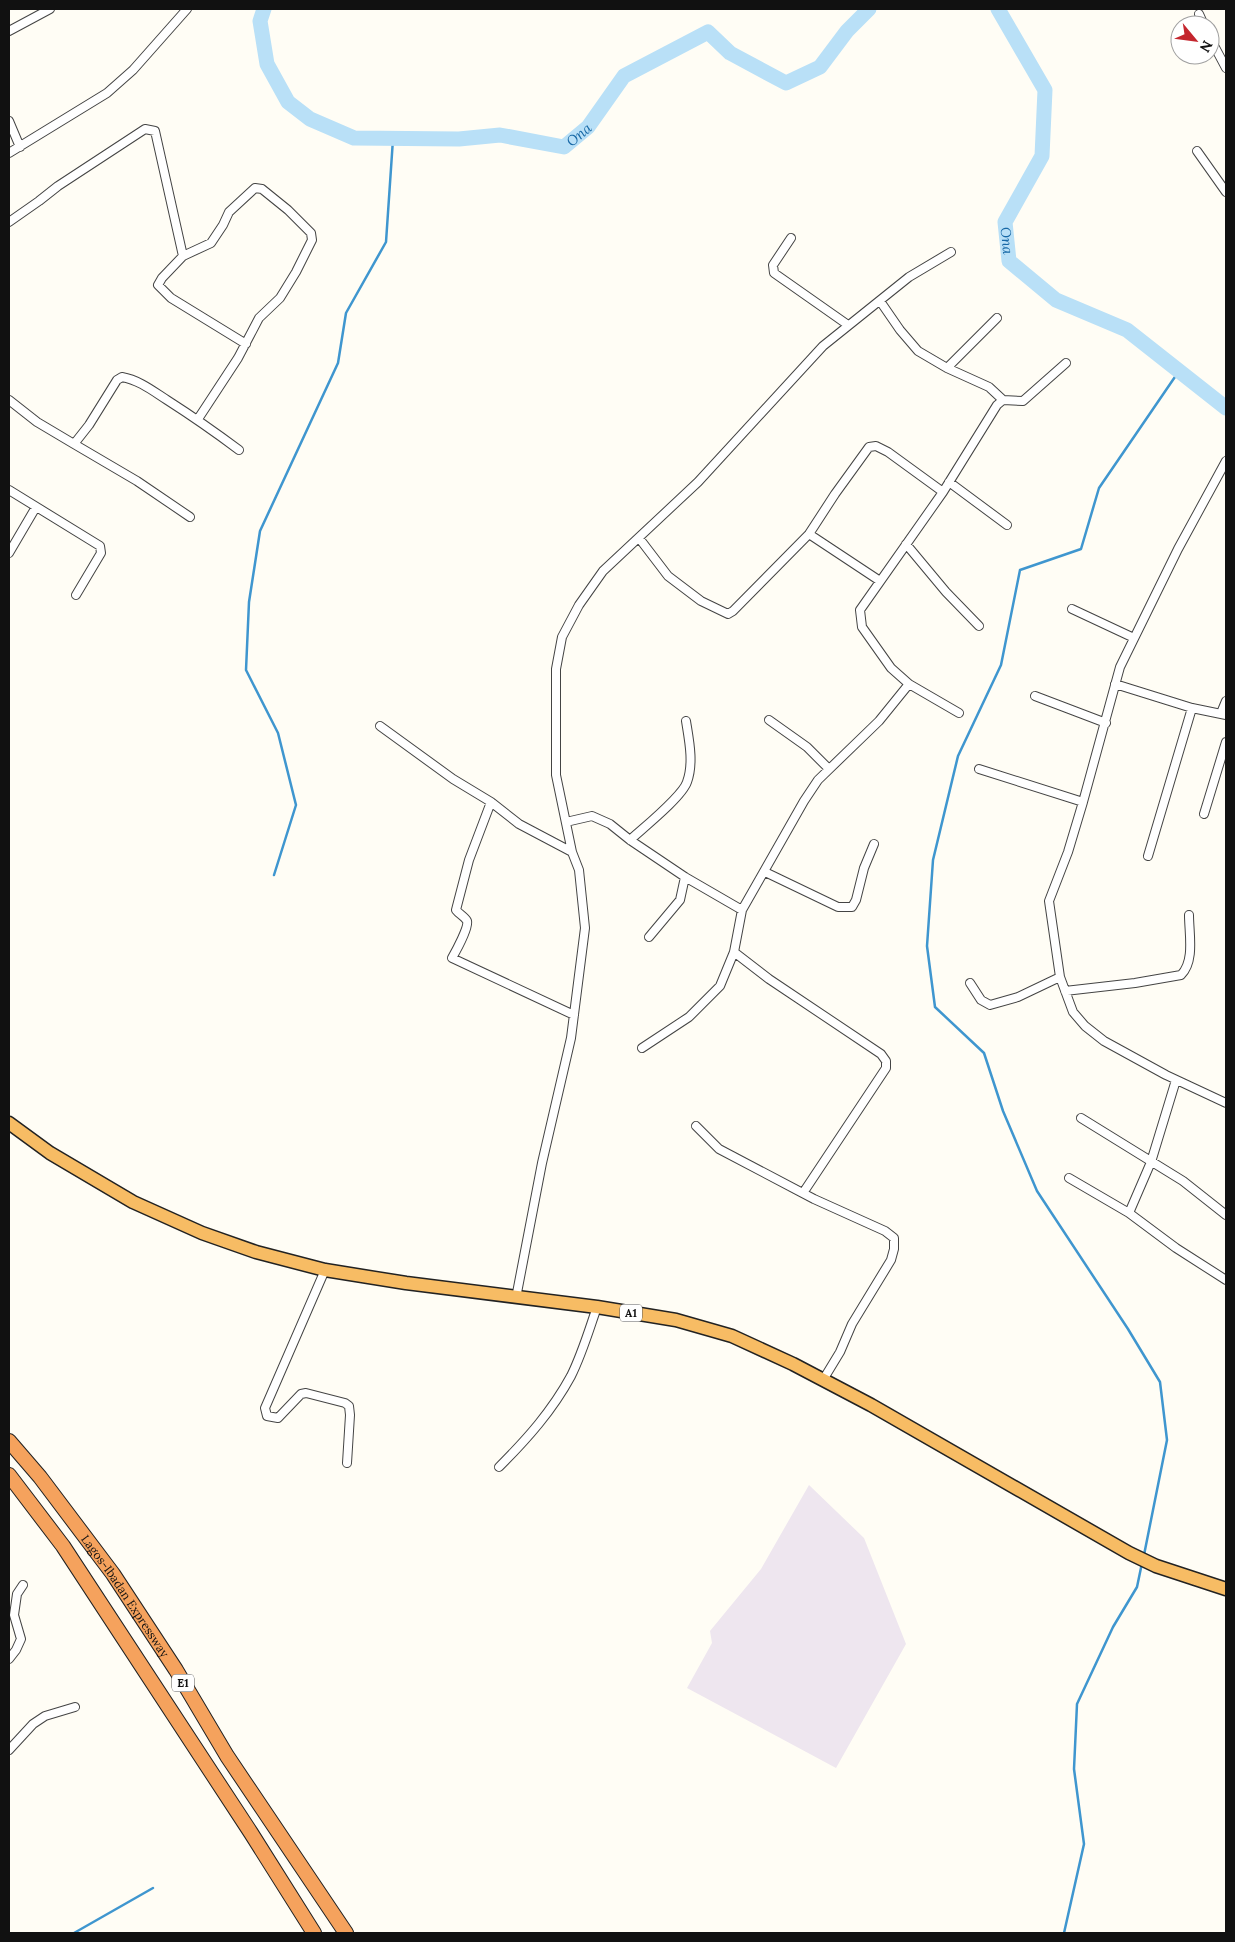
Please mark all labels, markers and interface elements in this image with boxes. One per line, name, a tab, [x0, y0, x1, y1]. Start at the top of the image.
north arrow	[1170, 15, 1220, 65]
text: N	[1196, 37, 1217, 56]
water label: Ona	[563, 119, 595, 150]
water label: Ona	[997, 226, 1017, 255]
road number: A1	[620, 1305, 642, 1322]
street label: Lagos-Ibadan Expressway	[78, 1532, 173, 1660]
road number: E1	[172, 1675, 194, 1692]

